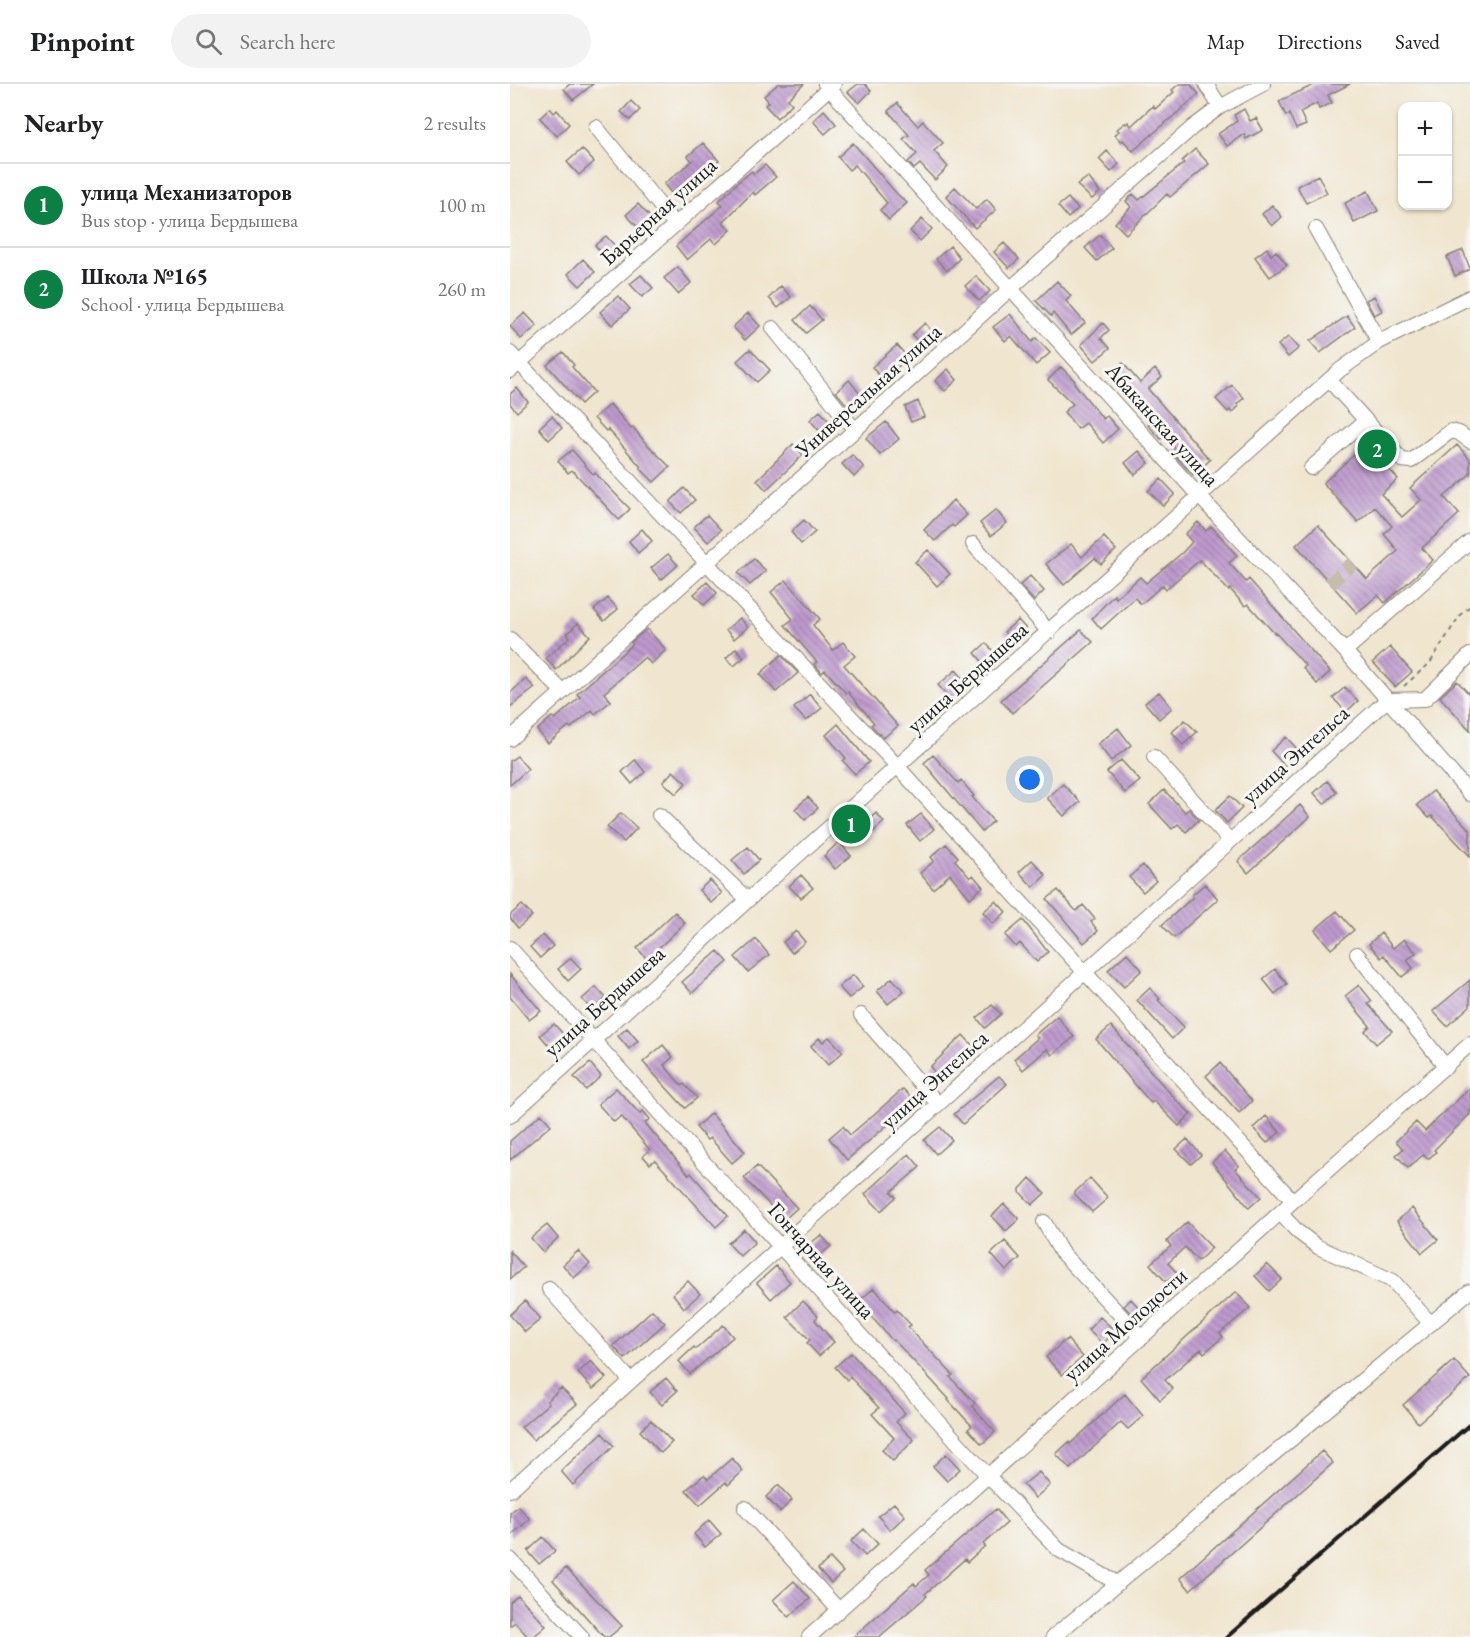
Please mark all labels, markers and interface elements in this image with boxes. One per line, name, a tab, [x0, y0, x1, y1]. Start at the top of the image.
search box	[171, 14, 591, 68]
text: Pinpoint	[30, 23, 135, 59]
icon: search	[192, 25, 225, 58]
text: Search here	[240, 27, 335, 56]
text: Map	[1207, 28, 1244, 55]
text: Directions	[1277, 28, 1362, 55]
text: Saved	[1395, 28, 1440, 55]
map controls	[1398, 102, 1452, 210]
button: +	[1398, 102, 1452, 156]
text: Nearby	[24, 106, 104, 140]
text: 2 results	[423, 110, 486, 136]
street label: Барьерная улица	[594, 151, 723, 272]
button: −	[1398, 156, 1452, 210]
text: улица Механизаторов	[81, 178, 292, 207]
text: 1	[38, 192, 49, 218]
text: 100 m	[438, 192, 486, 218]
text: Bus stop · улица Бердышева	[81, 207, 298, 233]
text: Школа №165	[81, 262, 208, 291]
text: 2	[38, 276, 49, 302]
text: 260 m	[438, 276, 486, 302]
text: School · улица Бердышева	[81, 291, 285, 317]
street label: Универсальная улица	[788, 317, 948, 464]
street label: Абаканская улица	[1099, 356, 1226, 493]
pin: 2	[1358, 426, 1396, 472]
street label: улица Бердышева	[901, 615, 1034, 740]
street label: улица Энгельса	[1236, 698, 1355, 810]
your location	[1015, 765, 1044, 794]
pin: 1	[832, 802, 870, 846]
street label: улица Бердышева	[538, 939, 671, 1064]
street label: улица Энгельса	[875, 1023, 994, 1135]
street label: Гончарная улица	[761, 1196, 882, 1325]
street label: улица Молодости	[1057, 1261, 1194, 1388]

